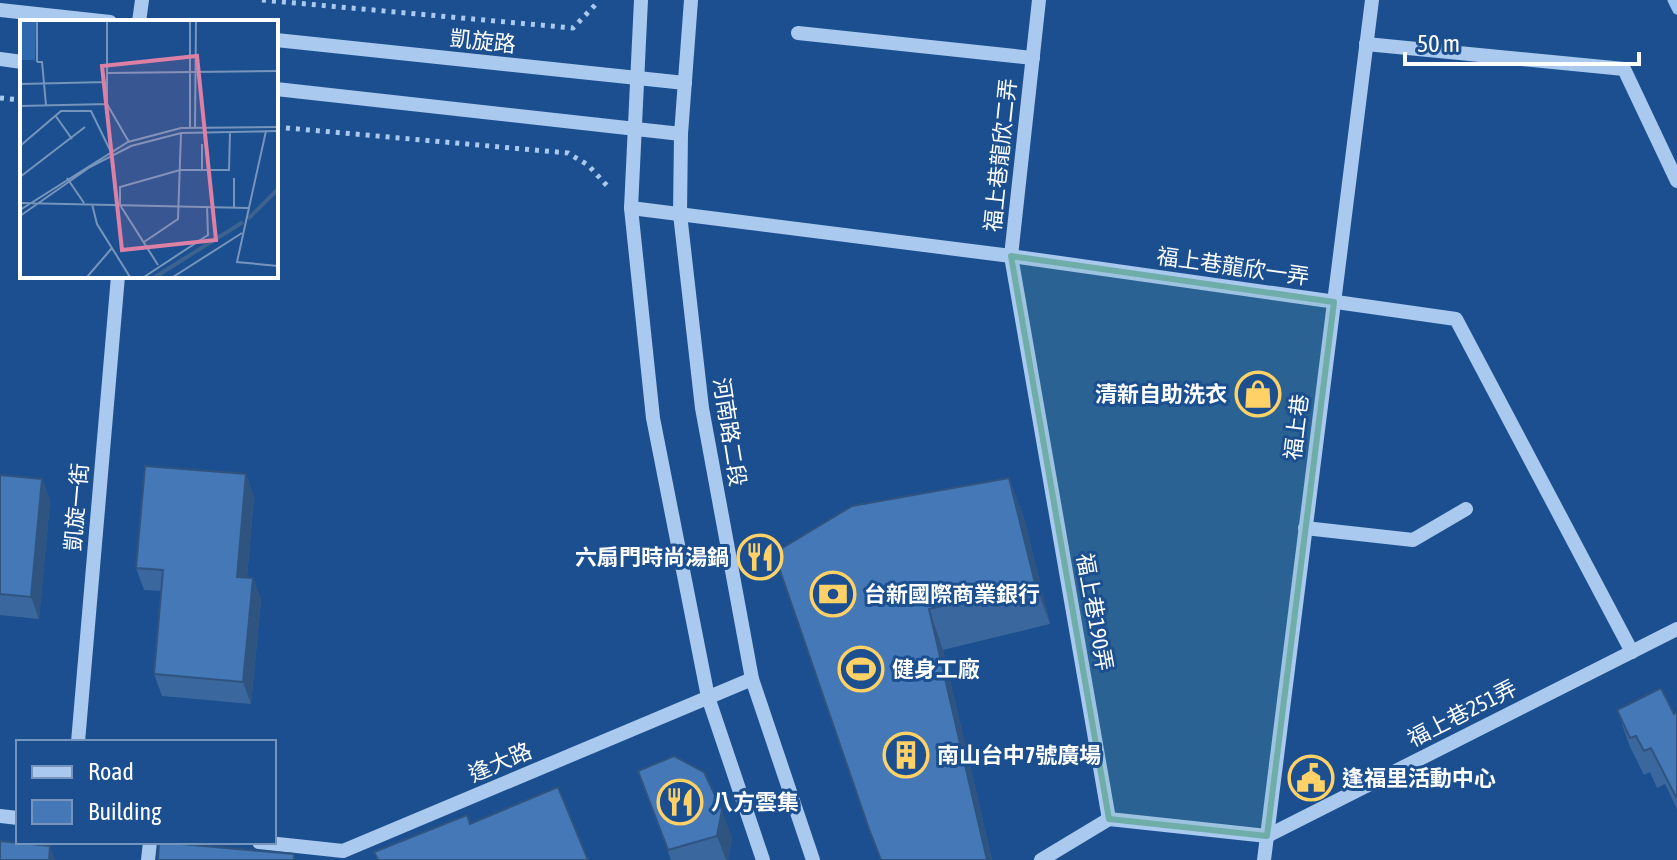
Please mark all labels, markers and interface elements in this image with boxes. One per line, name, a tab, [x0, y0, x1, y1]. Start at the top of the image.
scale bar	[1405, 16, 1639, 66]
inset map	[20, 20, 278, 278]
street label: 凱旋路	[449, 25, 517, 57]
text: 50 m	[1417, 30, 1460, 57]
street label: 福上巷龍欣二弄	[979, 77, 1021, 233]
street label: 福上巷龍欣一弄	[1155, 242, 1311, 290]
shop icon: 清新自助洗衣	[1234, 370, 1282, 418]
street label: 河南路二段	[709, 376, 751, 488]
place label: 清新自助洗衣	[1095, 381, 1227, 407]
street label: 福上巷	[1279, 393, 1313, 461]
street label: 凱旋一街	[59, 462, 93, 552]
restaurant icon: 六扇門時尚湯鍋	[736, 533, 784, 581]
place label: 六扇門時尚湯鍋	[575, 544, 729, 570]
street label: 福上巷190弄	[1072, 551, 1118, 673]
bank icon: 台新國際商業銀行	[809, 570, 857, 618]
place label: 台新國際商業銀行	[864, 581, 1040, 607]
sports icon: 健身工廠	[837, 645, 885, 693]
place label: 健身工廠	[892, 656, 980, 682]
street label: 福上巷251弄	[1403, 674, 1521, 752]
building icon: 南山台中7號廣場	[882, 731, 930, 779]
street label: 逢大路	[465, 737, 535, 787]
legend	[16, 740, 276, 844]
place label: 南山台中7號廣場	[937, 742, 1101, 768]
public building icon: 逢福里活動中心	[1287, 754, 1335, 802]
text: Road	[88, 758, 134, 785]
place label: 逢福里活動中心	[1342, 765, 1496, 791]
restaurant icon: 八方雲集	[656, 778, 704, 826]
place label: 八方雲集	[711, 789, 799, 815]
text: Building	[88, 798, 162, 825]

